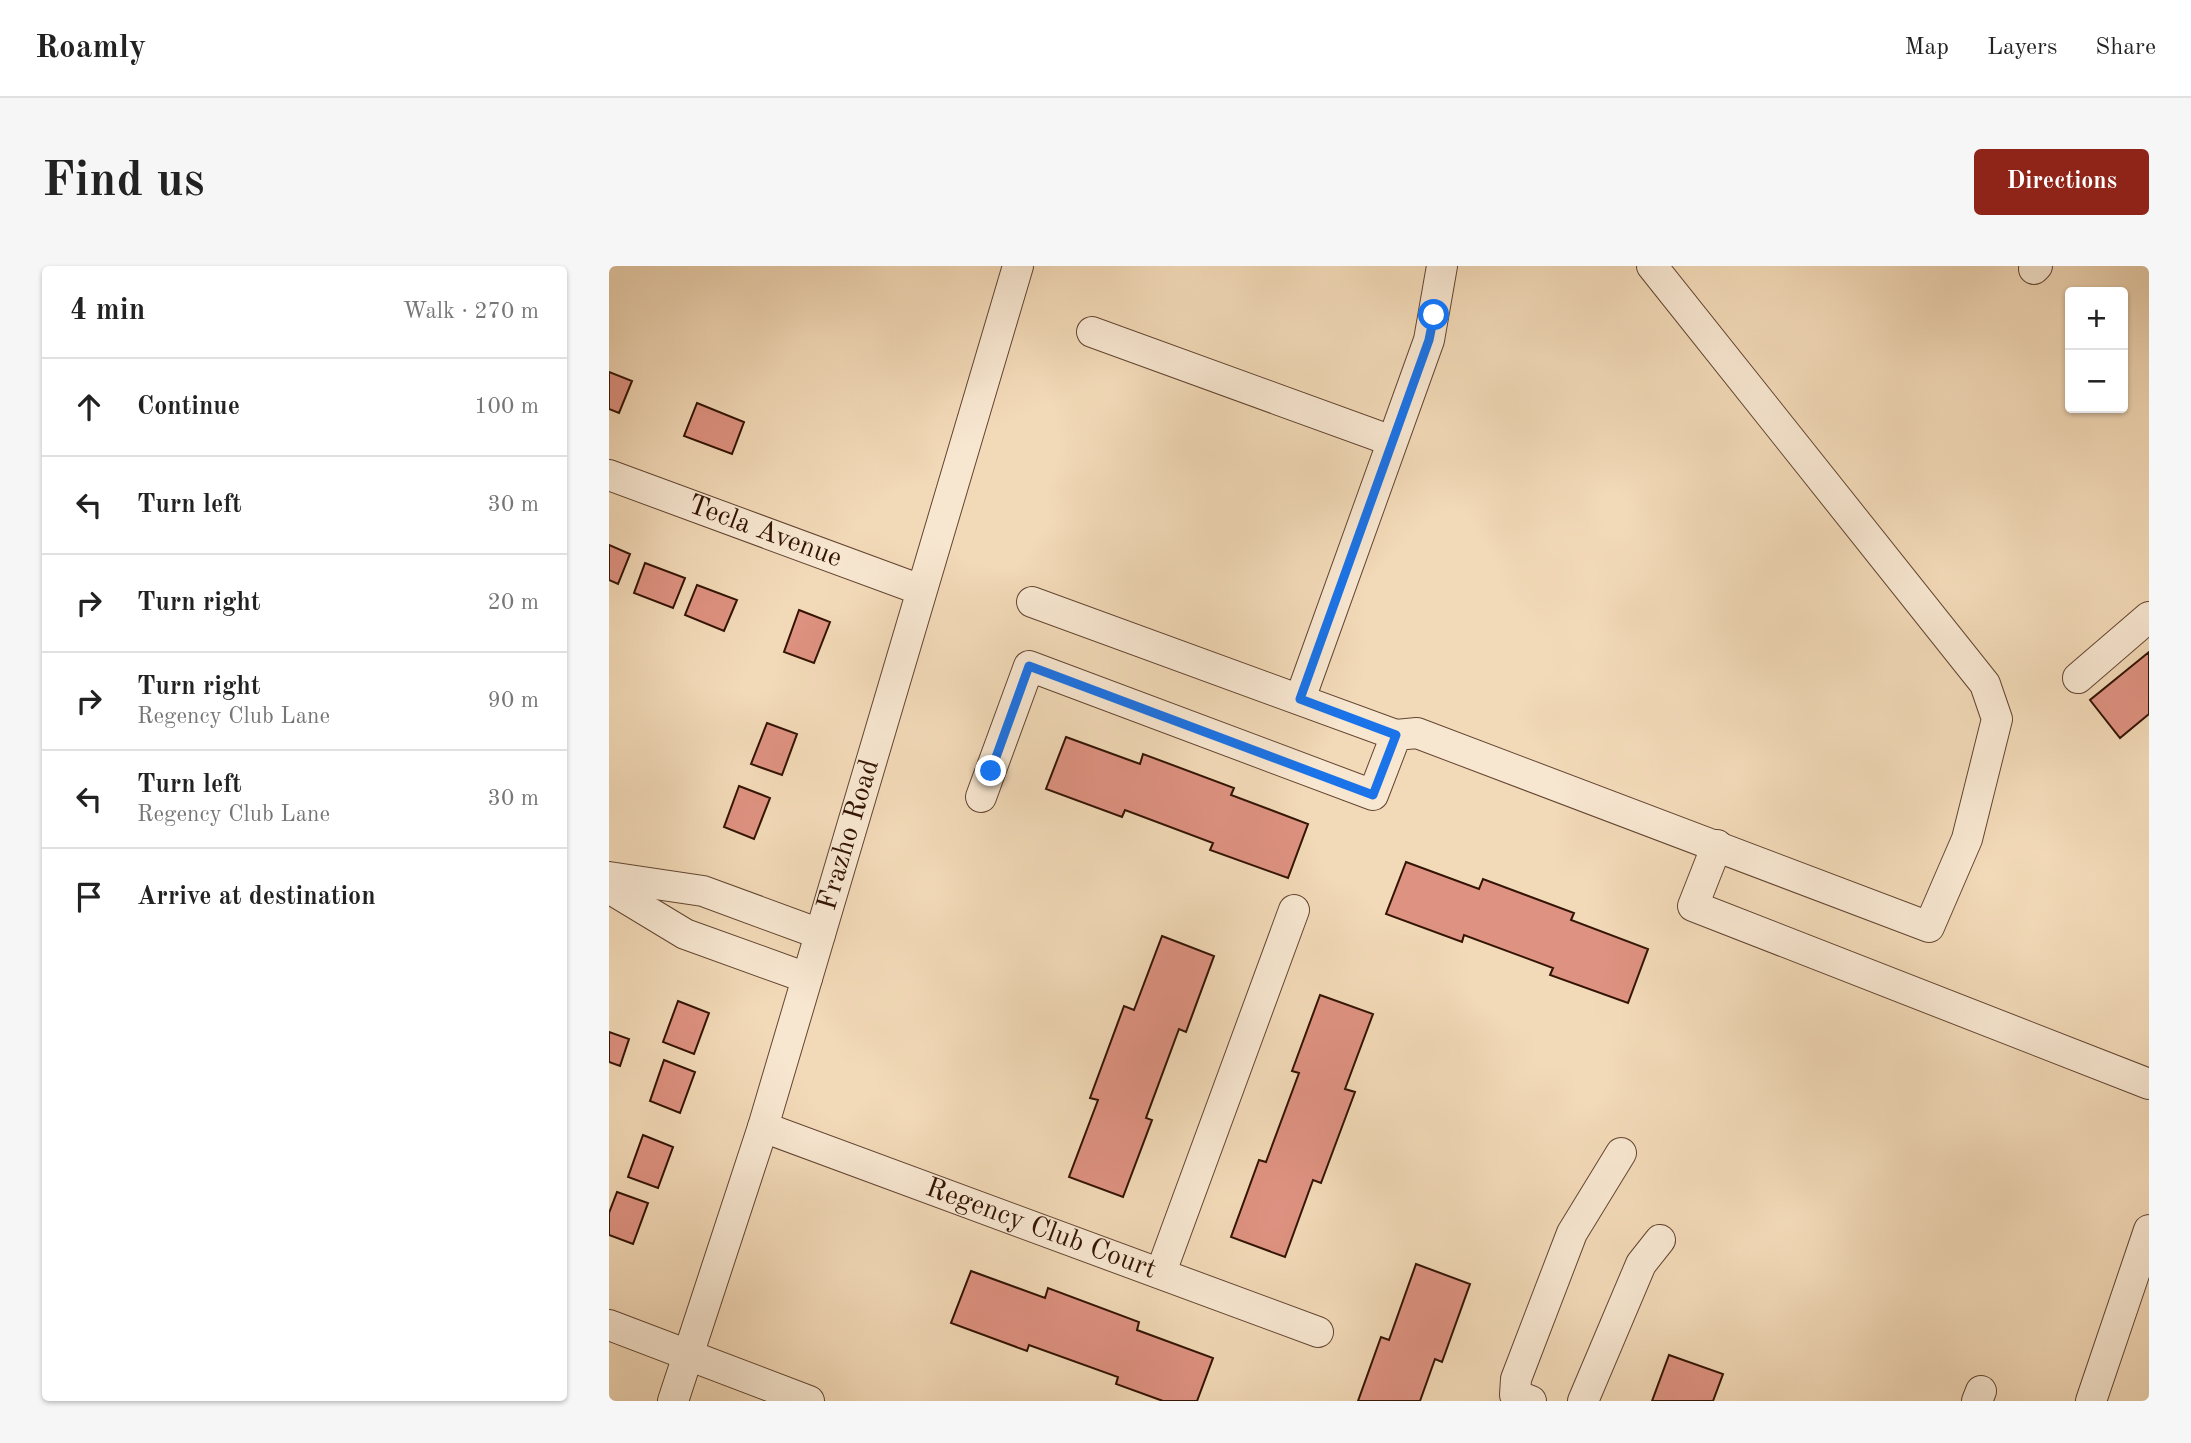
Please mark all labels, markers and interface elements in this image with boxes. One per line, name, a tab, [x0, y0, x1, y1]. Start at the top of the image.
text: Roamly	[35, 32, 146, 65]
text: Map	[1905, 36, 1949, 60]
text: Layers	[1987, 36, 2057, 60]
text: Share	[2095, 36, 2156, 60]
button: Directions	[1974, 149, 2149, 215]
text: Find us	[42, 158, 205, 207]
map controls	[2065, 287, 2128, 413]
button: +	[2065, 287, 2128, 350]
text: 4 min	[70, 296, 145, 326]
route start	[1418, 299, 1449, 330]
text: Walk · 270 m	[403, 300, 539, 323]
button: −	[2065, 350, 2128, 413]
icon: ahead	[70, 388, 108, 426]
text: Continue	[137, 394, 240, 420]
text: 100 m	[474, 395, 539, 418]
icon: left	[70, 486, 108, 524]
street label: Tecla Avenue	[684, 491, 845, 573]
text: Turn left	[137, 492, 242, 518]
text: 30 m	[488, 493, 539, 516]
icon: right	[70, 584, 108, 622]
text: Turn right	[137, 590, 260, 616]
text: 20 m	[488, 591, 539, 614]
text: Turn right	[137, 674, 260, 700]
icon: right	[70, 682, 108, 720]
text: 90 m	[488, 689, 539, 712]
text: Regency Club Lane	[137, 705, 330, 728]
route end	[975, 755, 1006, 786]
street label: Frazho Road	[814, 756, 885, 914]
text: Turn left	[137, 772, 242, 798]
icon: left	[70, 780, 108, 818]
text: 30 m	[488, 787, 539, 810]
text: Regency Club Lane	[137, 803, 330, 826]
icon: arrive	[70, 878, 108, 916]
text: Arrive at destination	[137, 884, 376, 910]
street label: Regency Club Court	[922, 1174, 1160, 1285]

